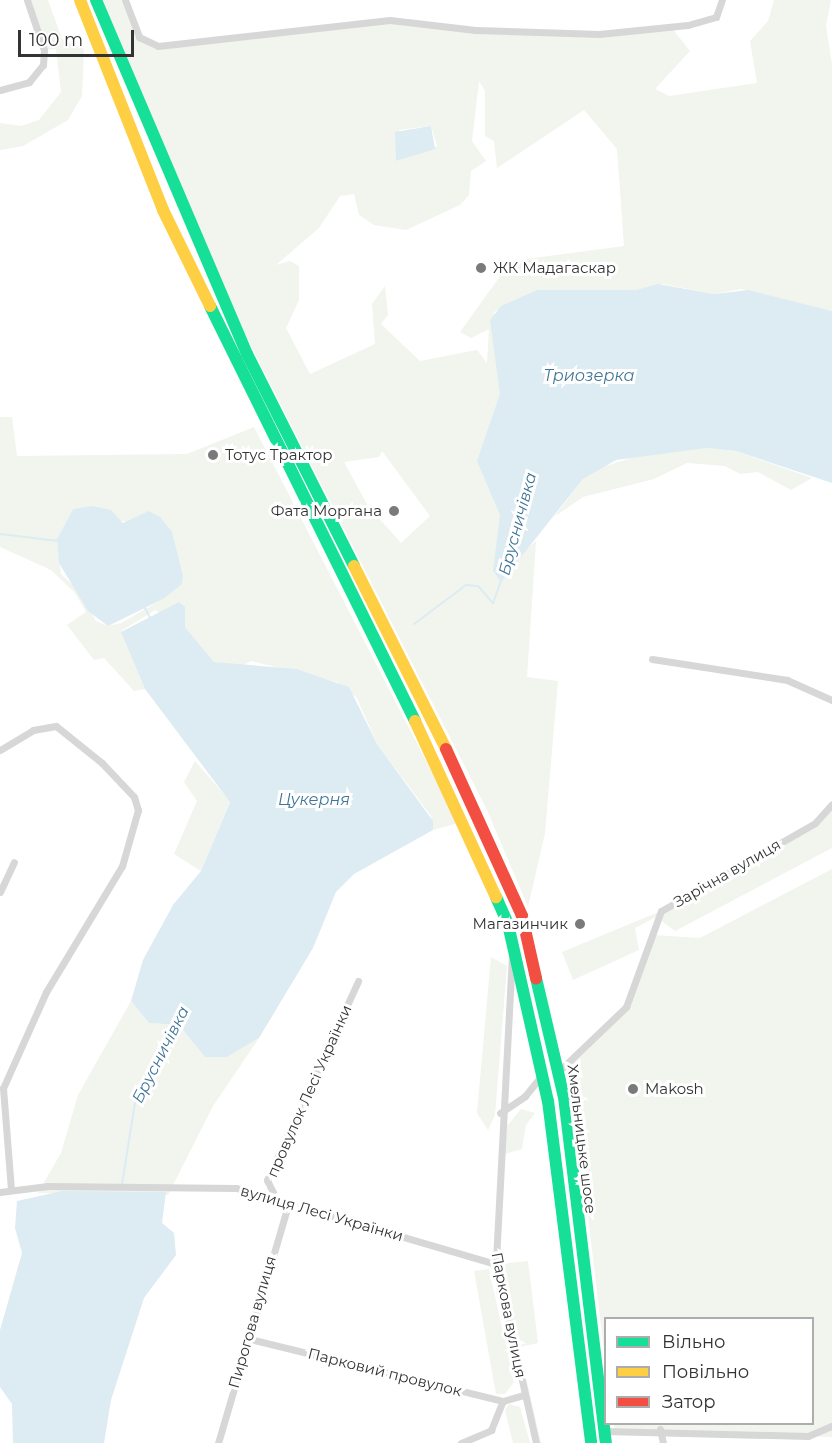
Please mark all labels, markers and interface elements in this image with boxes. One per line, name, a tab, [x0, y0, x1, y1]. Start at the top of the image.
scale bar	[21, 18, 136, 56]
text: 100 m	[29, 29, 83, 51]
place label: ЖК Мадагаскар	[493, 259, 616, 277]
marker: ЖК Мадагаскар	[474, 261, 488, 275]
water label: Триозерка	[544, 366, 634, 386]
place label: Тотус Трактор	[225, 446, 333, 464]
marker: Тотус Трактор	[206, 448, 220, 462]
water label: Брусничівка	[495, 470, 541, 578]
place label: Фата Моргана	[271, 502, 382, 520]
marker: Фата Моргана	[387, 504, 401, 518]
water label: Цукерня	[278, 790, 350, 810]
street label: Зарічна вулиця	[670, 835, 784, 911]
place label: Магазинчик	[472, 915, 568, 933]
marker: Магазинчик	[573, 917, 587, 931]
street label: провулок Лесі Українки	[263, 1002, 355, 1180]
water label: Брусничівка	[128, 1003, 194, 1107]
street label: Хмельницьке шосе	[564, 1063, 600, 1215]
place label: Makosh	[645, 1080, 704, 1098]
marker: Makosh	[626, 1082, 640, 1096]
street label: вулиця Лесі Українки	[239, 1181, 405, 1245]
street label: Паркова вулиця	[488, 1251, 530, 1379]
street label: Пирогова вулиця	[224, 1254, 280, 1390]
legend	[604, 1317, 814, 1425]
text: Вільно	[662, 1331, 726, 1353]
street label: Парковий провулок	[306, 1344, 464, 1400]
text: Повільно	[662, 1361, 749, 1383]
text: Затор	[662, 1391, 716, 1413]

